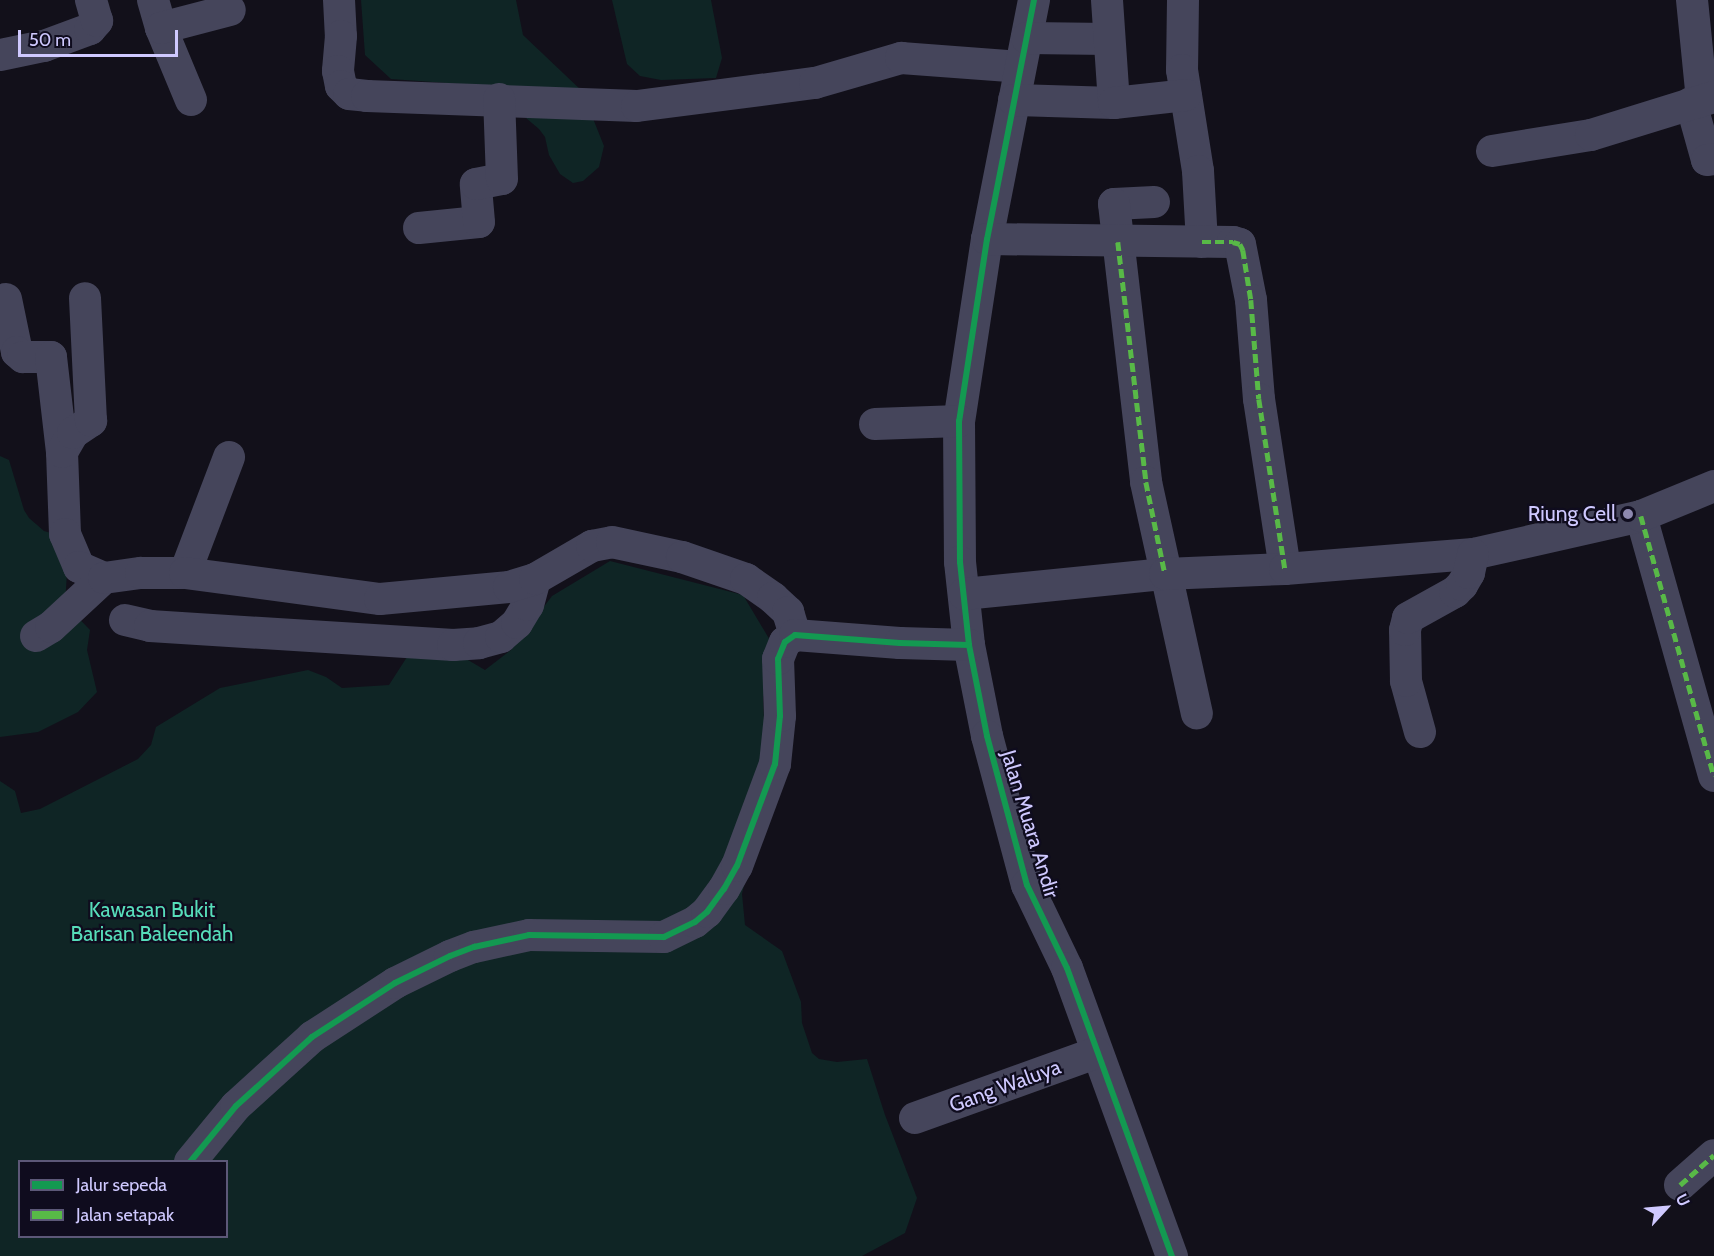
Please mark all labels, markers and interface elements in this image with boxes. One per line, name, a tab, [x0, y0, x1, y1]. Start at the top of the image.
scale bar	[21, 18, 182, 56]
text: 50 m	[29, 29, 71, 51]
place label: Riung Cell	[1528, 501, 1616, 527]
marker: Riung Cell	[1621, 507, 1635, 521]
street label: Jalan Muara Andir	[996, 747, 1064, 901]
park label: Kawasan Bukit Barisan Baleendah	[71, 897, 233, 947]
street label: Gang Waluya	[946, 1054, 1064, 1118]
legend	[18, 1160, 228, 1238]
text: Jalur sepeda	[76, 1174, 167, 1196]
north arrow	[1636, 1178, 1696, 1238]
text: U	[1672, 1191, 1694, 1209]
text: Jalan setapak	[76, 1204, 174, 1226]

